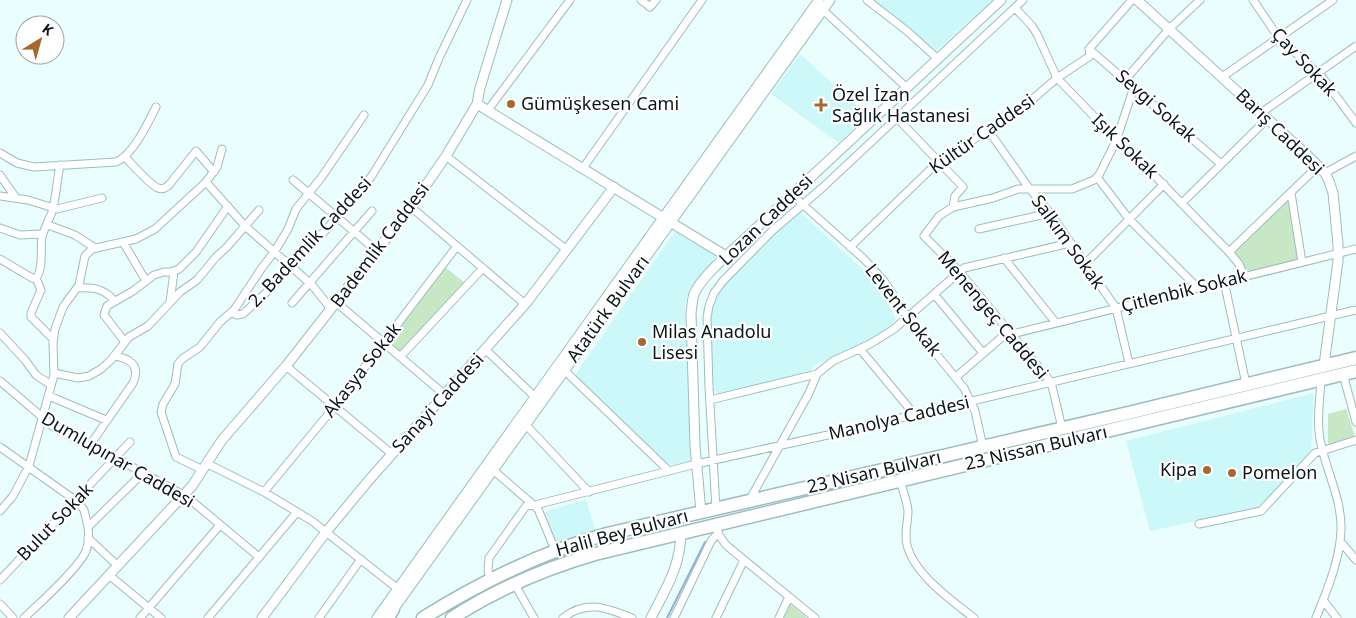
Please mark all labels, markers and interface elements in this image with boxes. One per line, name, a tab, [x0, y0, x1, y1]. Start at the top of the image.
north arrow	[15, 15, 65, 65]
text: K	[39, 19, 58, 40]
street label: Çay Sokak	[1267, 22, 1343, 101]
street label: Sevgi Sokak	[1111, 64, 1202, 147]
place label: Özel İzan Sağlık Hastanesi	[832, 82, 970, 127]
street label: Barış Caddesi	[1231, 83, 1330, 180]
street label: Kültür Caddesi	[924, 88, 1039, 178]
place label: Gümüşkesen Cami	[521, 91, 679, 115]
marker: Gümüşkesen Cami	[505, 98, 517, 110]
marker: Özel İzan Sağlık Hastanesi	[814, 98, 828, 112]
street label: Işık Sokak	[1087, 108, 1164, 183]
street label: Lozan Caddesi	[713, 168, 817, 270]
street label: 2. Bademlik Caddesi	[242, 171, 376, 312]
street label: Bademlik Caddesi	[324, 177, 434, 312]
street label: Salkım Sokak	[1027, 190, 1111, 293]
street label: Menengeç Caddesi	[933, 245, 1055, 384]
street label: Atatürk Bulvarı	[560, 250, 654, 367]
street label: Levent Sokak	[860, 258, 948, 361]
street label: Çitlenbik Sokak	[1118, 263, 1249, 317]
street label: Akasya Sokak	[317, 317, 406, 422]
place label: Milas Anadolu Lisesi	[652, 319, 771, 364]
marker: Milas Anadolu Lisesi	[636, 336, 648, 348]
street label: Sanayi Caddesi	[386, 347, 489, 457]
street label: Manolya Caddesi	[826, 389, 972, 445]
street label: Dumlupınar Caddesi	[38, 406, 199, 513]
street label: 23 Nissan Bulvarı	[962, 419, 1109, 475]
street label: 23 Nisan Bulvarı	[804, 444, 943, 498]
place label: Kipa	[1160, 457, 1197, 481]
place label: Pomelon	[1242, 460, 1317, 484]
marker: Kipa	[1201, 464, 1213, 476]
marker: Pomelon	[1226, 467, 1238, 479]
street label: Bulut Sokak	[11, 477, 98, 566]
street label: Halil Bey Bulvarı	[553, 503, 691, 561]

